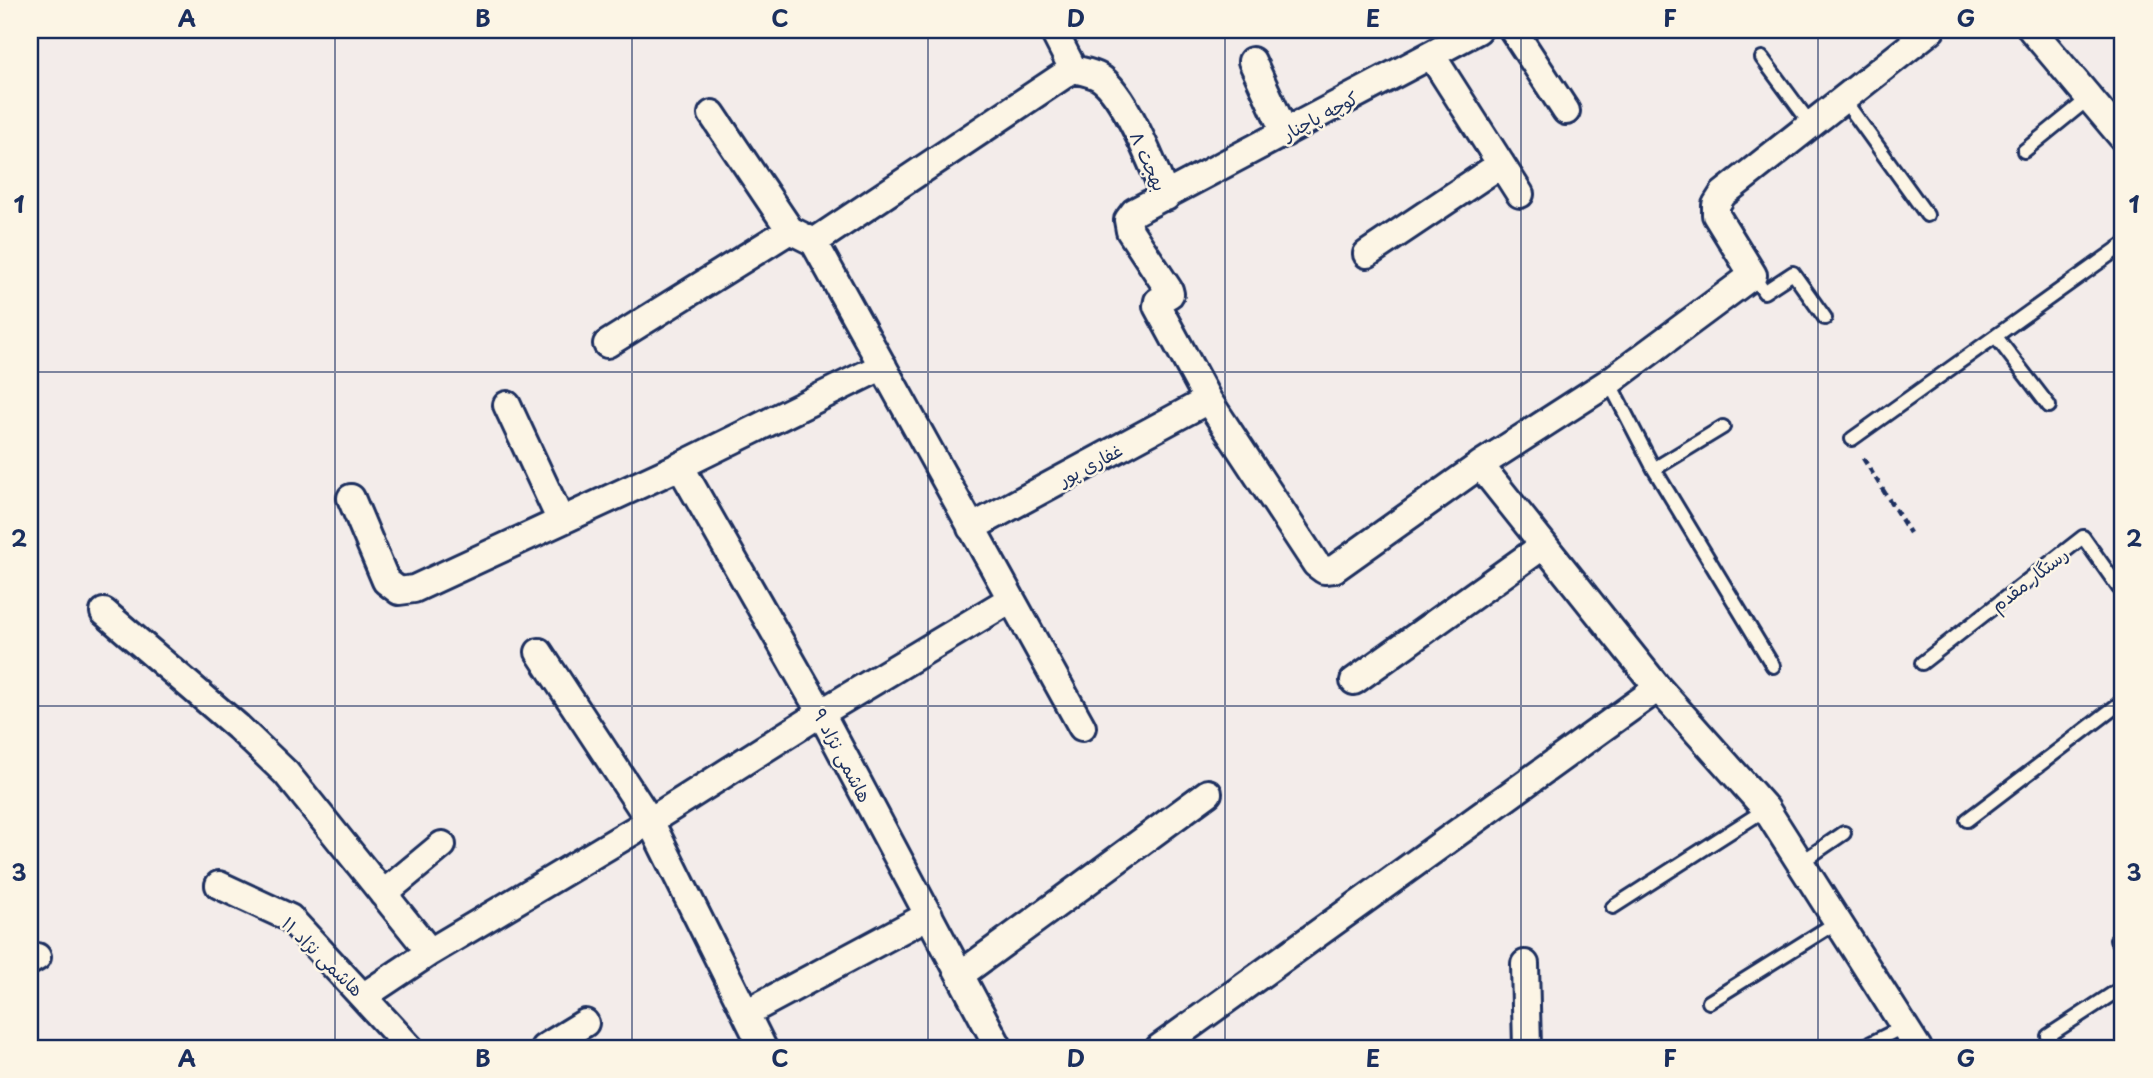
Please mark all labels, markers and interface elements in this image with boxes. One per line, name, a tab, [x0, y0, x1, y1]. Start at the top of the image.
text: A	[178, 0, 196, 35]
text: B	[475, 0, 491, 35]
text: C	[771, 0, 789, 35]
text: D	[1067, 0, 1085, 35]
text: E	[1366, 0, 1380, 35]
text: F	[1663, 0, 1677, 35]
text: G	[1957, 0, 1975, 35]
street label: کوچه پاچنار	[1276, 84, 1363, 147]
street label: بهجت ۸	[1124, 127, 1174, 195]
text: 1	[14, 186, 25, 221]
text: 1	[2129, 186, 2140, 221]
street label: غفاری پور	[1051, 436, 1127, 493]
text: 2	[11, 520, 27, 555]
text: 2	[2126, 520, 2142, 555]
street label: رستگار مقدم	[1985, 540, 2075, 619]
street label: هاشمی نژاد ۹	[807, 703, 879, 807]
text: 3	[11, 854, 27, 889]
text: 3	[2126, 854, 2142, 889]
street label: هاشمی نژاد ۱۱	[276, 910, 370, 1002]
text: A	[178, 1040, 196, 1075]
text: B	[475, 1040, 491, 1075]
text: C	[771, 1040, 789, 1075]
text: D	[1067, 1040, 1085, 1075]
text: E	[1366, 1040, 1380, 1075]
text: F	[1663, 1040, 1677, 1075]
text: G	[1957, 1040, 1975, 1075]

